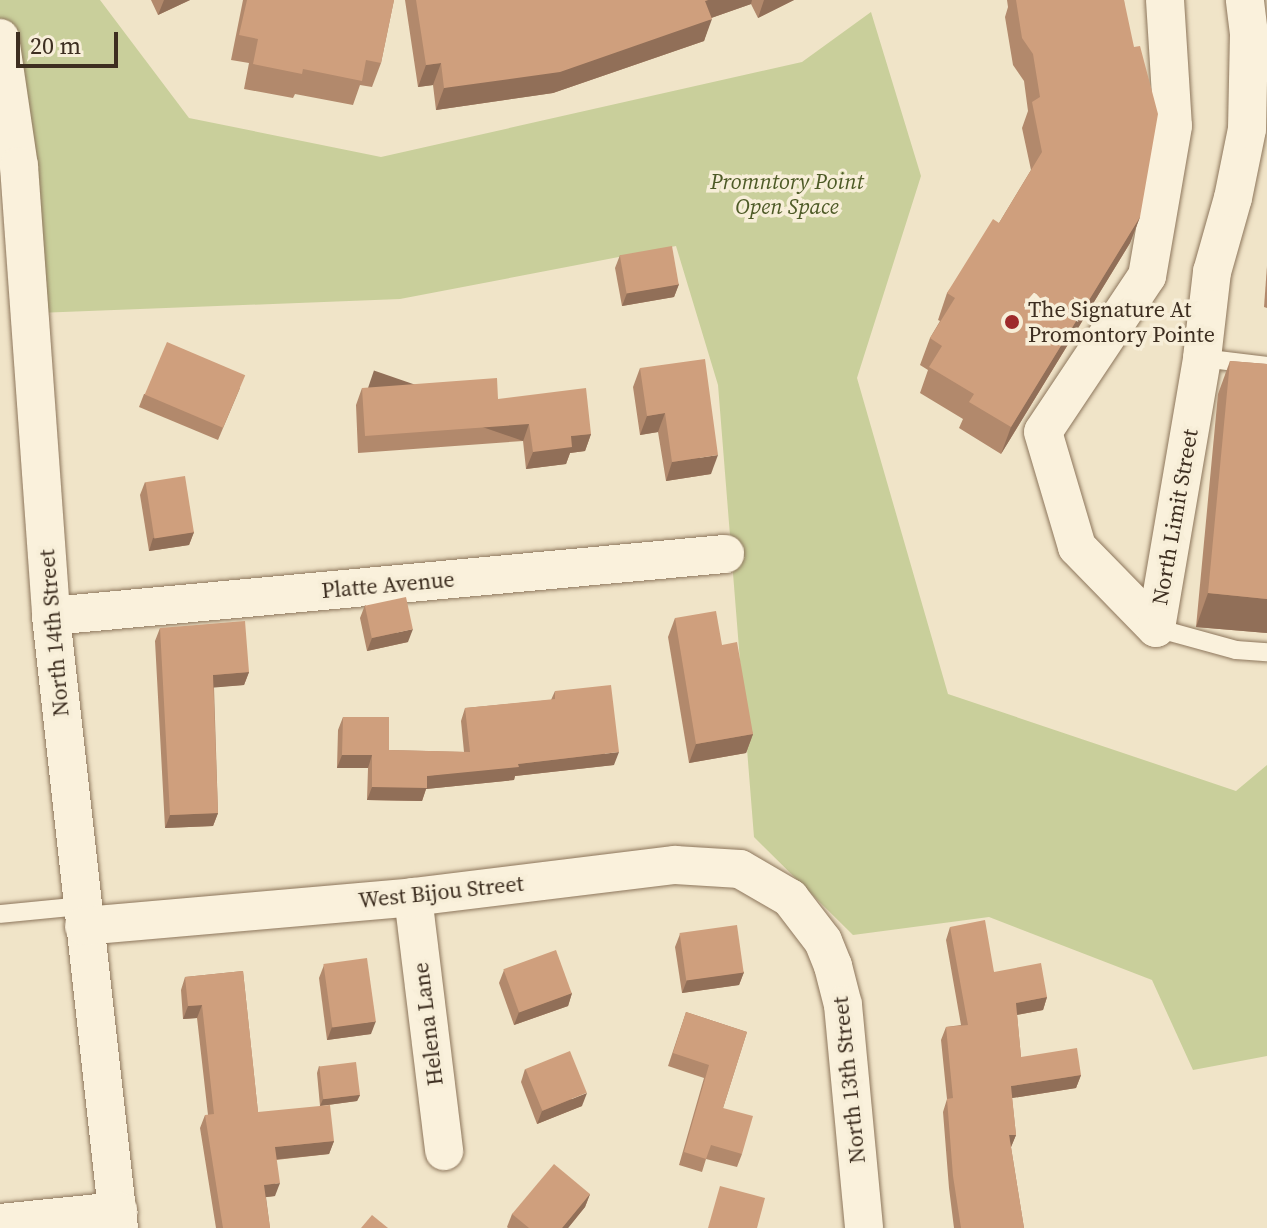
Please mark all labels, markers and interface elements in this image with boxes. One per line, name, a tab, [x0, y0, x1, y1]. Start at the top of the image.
scale bar	[20, 16, 122, 66]
text: 20 m	[30, 29, 81, 62]
park label: Promntory Point Open Space	[710, 168, 864, 220]
place label: The Signature At Promontory Pointe	[1028, 296, 1215, 348]
marker: The Signature At Promontory Pointe	[1003, 313, 1021, 331]
street label: North Limit Street	[1147, 427, 1203, 607]
street label: North 14th Street	[34, 548, 74, 718]
street label: Platte Avenue	[320, 566, 456, 604]
street label: West Bijou Street	[357, 870, 525, 914]
street label: Helena Lane	[407, 961, 449, 1087]
street label: North 13th Street	[827, 995, 871, 1165]

